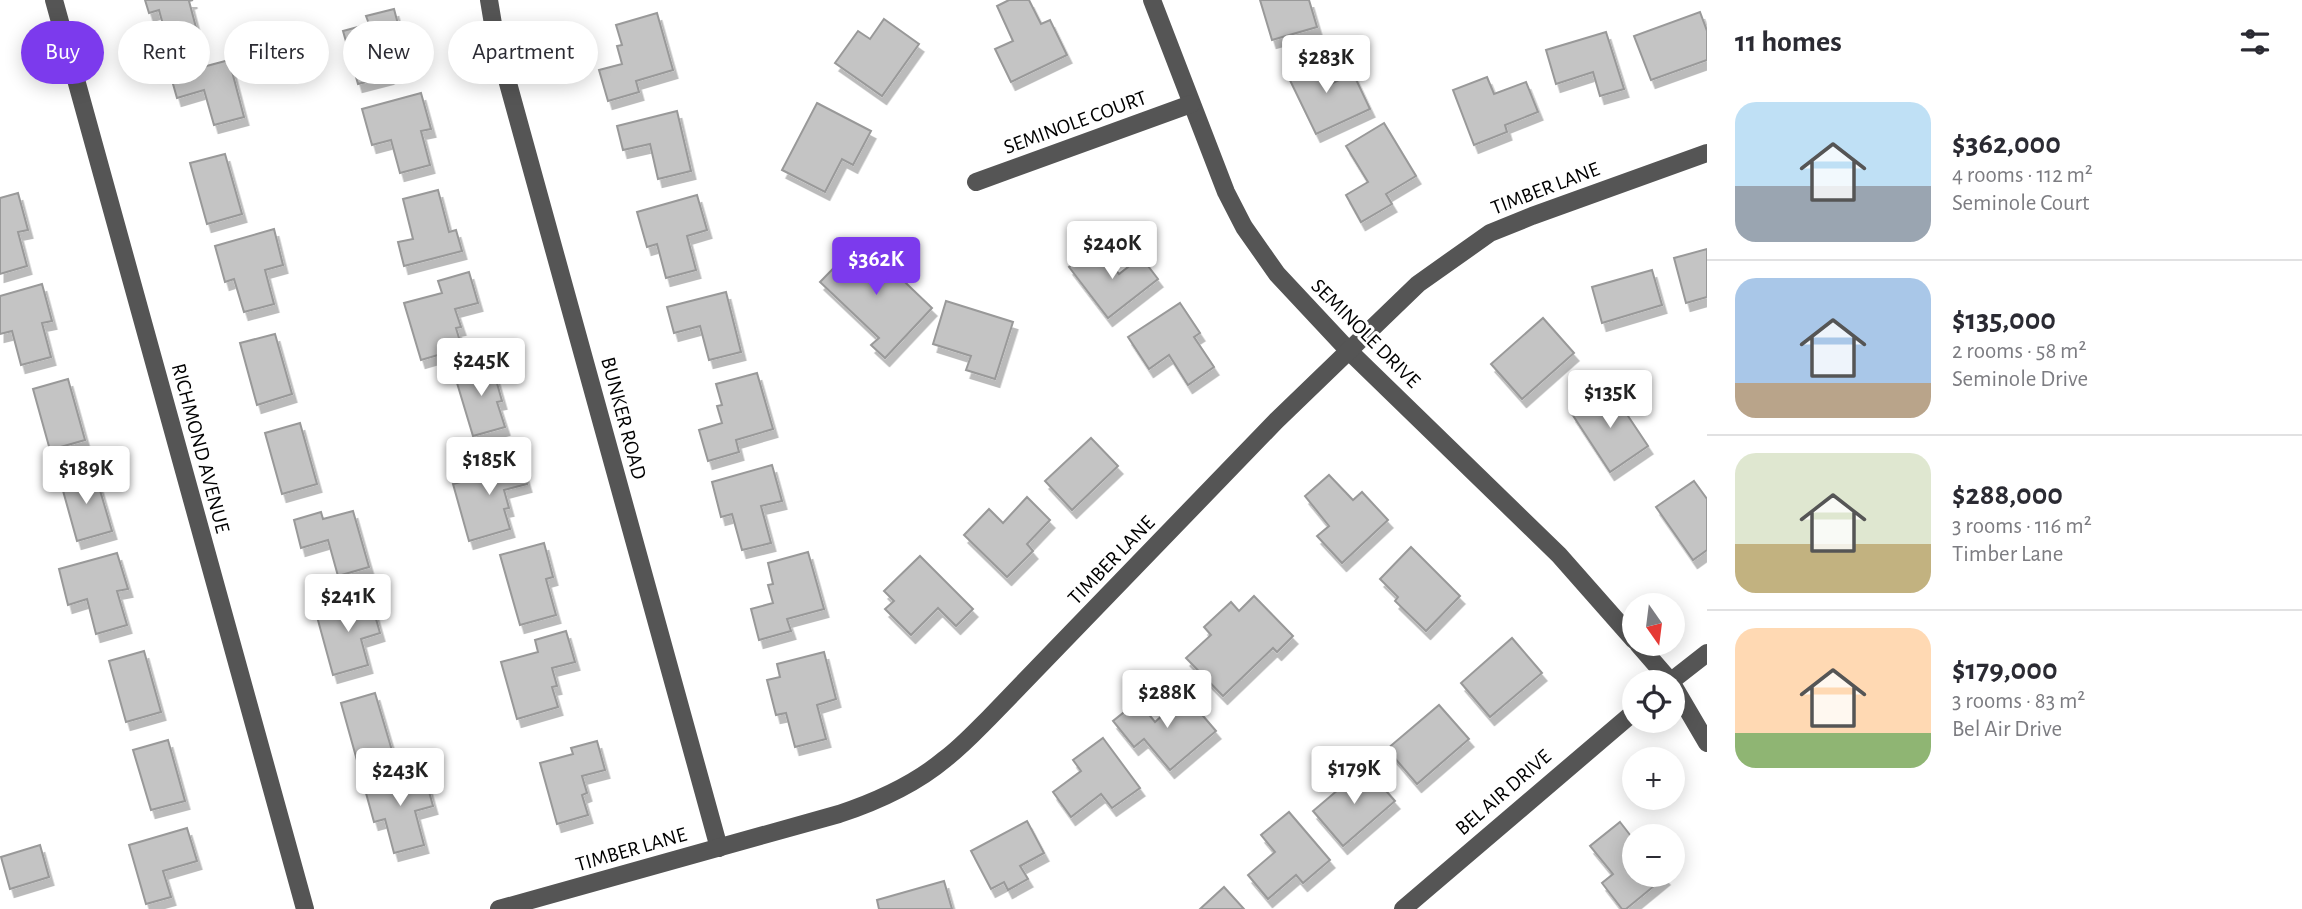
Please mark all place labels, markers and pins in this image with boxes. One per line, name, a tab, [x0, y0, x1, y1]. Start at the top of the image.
pin: $283K	[1277, 36, 1375, 95]
pin: $240K	[1063, 222, 1161, 281]
pin: $362K	[827, 238, 925, 297]
pin: $245K	[432, 338, 530, 398]
pin: $135K	[1561, 370, 1659, 430]
pin: $185K	[440, 438, 538, 497]
pin: $189K	[37, 447, 135, 506]
pin: $241K	[299, 574, 397, 634]
pin: $288K	[1118, 670, 1216, 730]
pin: $179K	[1305, 746, 1403, 806]
pin: $243K	[351, 748, 449, 808]

